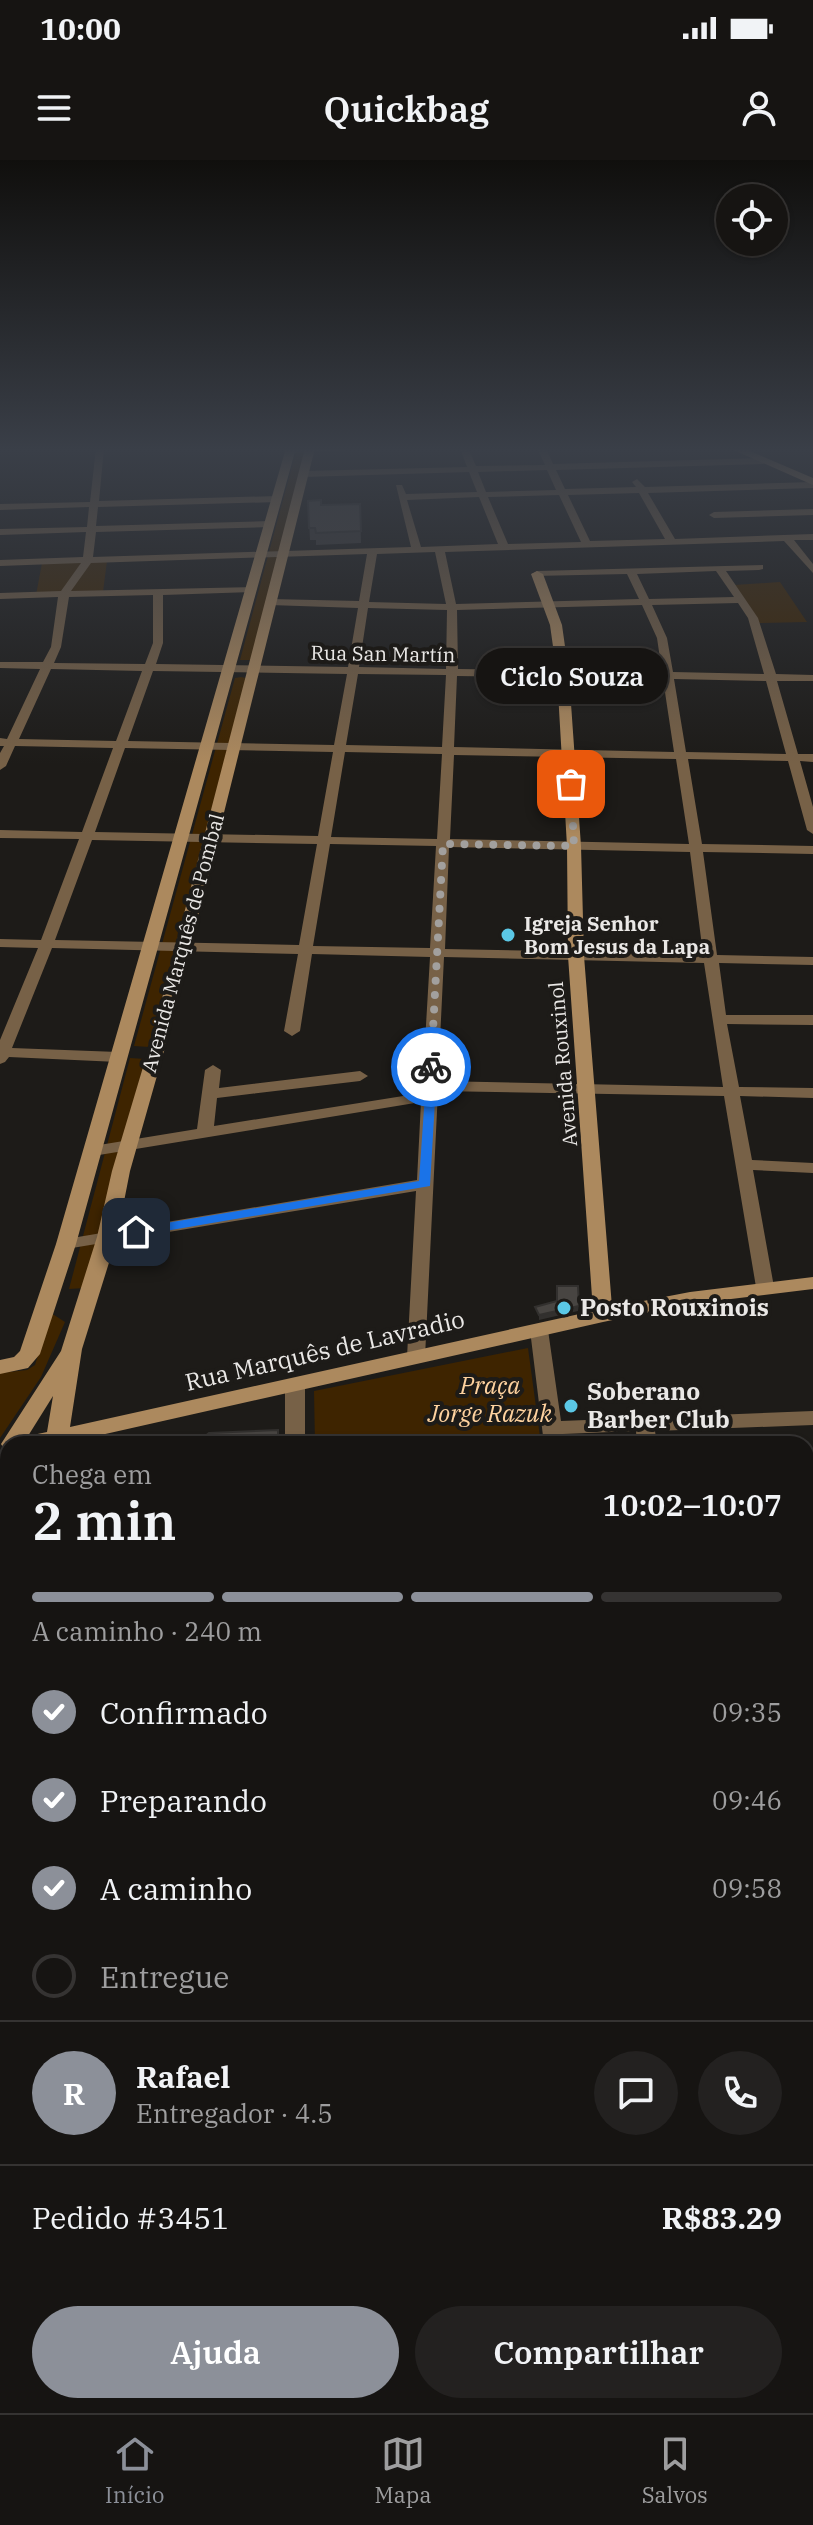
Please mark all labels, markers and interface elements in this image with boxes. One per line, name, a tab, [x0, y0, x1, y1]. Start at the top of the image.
text: 10:00	[40, 9, 121, 48]
text: Quickbag	[324, 85, 489, 132]
icon: menu	[32, 86, 76, 130]
icon: person	[737, 86, 781, 130]
map controls	[716, 184, 788, 256]
button: locate	[716, 184, 788, 256]
street label: Rua San Martín	[310, 639, 456, 668]
callout: Ciclo Souza	[475, 648, 667, 704]
text: Ciclo Souza	[500, 659, 644, 693]
pin	[537, 750, 605, 818]
icon: bag	[549, 762, 593, 806]
street label: Avenida Marquês de Pombal	[135, 810, 230, 1075]
place label: Igreja Senhor Bom Jesus da Lapa	[524, 910, 710, 960]
marker: Igreja Senhor Bom Jesus da Lapa	[499, 926, 517, 944]
street label: Avenida Rouxinol	[542, 980, 583, 1148]
courier	[391, 1027, 471, 1107]
icon: bike	[409, 1045, 453, 1089]
pin	[102, 1198, 170, 1266]
icon: home	[114, 1210, 158, 1254]
place label: Posto Rouxinois	[580, 1291, 769, 1323]
marker: Posto Rouxinois	[555, 1299, 573, 1317]
street label: Rua Marquês de Lavradio	[182, 1302, 468, 1398]
park label: Praça Jorge Razuk	[427, 1369, 552, 1429]
place label: Soberano Barber Club	[587, 1375, 730, 1435]
marker: Soberano Barber Club	[562, 1397, 580, 1415]
text: Chega em	[32, 1457, 152, 1491]
text: 10:02–10:07	[602, 1485, 782, 1524]
text: 2 min	[32, 1487, 177, 1554]
text: A caminho · 240 m	[32, 1614, 262, 1648]
icon: check	[32, 1690, 76, 1734]
text: Confirmado	[100, 1693, 268, 1732]
text: 09:35	[712, 1695, 782, 1729]
icon: check	[32, 1778, 76, 1822]
text: Preparando	[100, 1781, 267, 1820]
text: 09:46	[712, 1783, 782, 1817]
icon: check	[32, 1866, 76, 1910]
text: A caminho	[100, 1869, 252, 1908]
text: 09:58	[712, 1871, 782, 1905]
text: Entregue	[100, 1957, 229, 1996]
button: chat	[594, 2051, 678, 2135]
button: phone	[698, 2051, 782, 2135]
text: Rafael	[136, 2057, 230, 2096]
text: R	[63, 2074, 85, 2113]
text: Entregador · 4.5	[136, 2096, 333, 2130]
text: Pedido #3451	[32, 2198, 229, 2237]
text: R$83.29	[662, 2198, 782, 2237]
button: Ajuda	[32, 2306, 399, 2398]
button: Compartilhar	[415, 2306, 782, 2398]
tab: Início	[105, 2432, 164, 2509]
tab: Mapa	[375, 2432, 431, 2509]
tab: Salvos	[642, 2432, 708, 2509]

